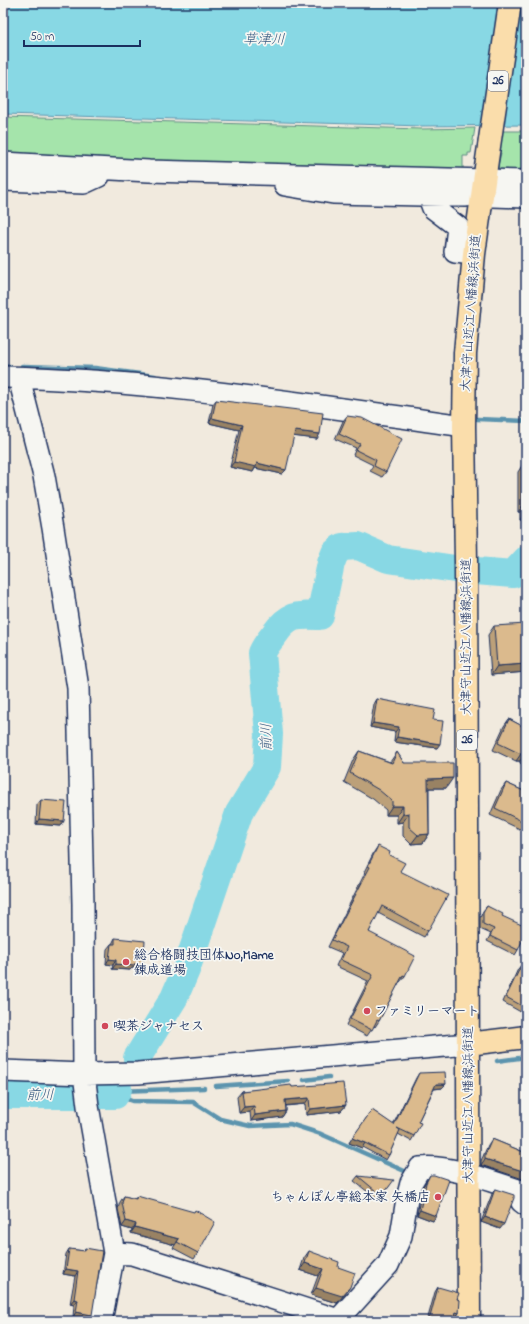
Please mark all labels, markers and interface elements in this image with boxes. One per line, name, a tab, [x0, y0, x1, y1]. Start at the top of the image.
scale bar	[24, 22, 140, 48]
text: 50 m	[30, 28, 54, 46]
water label: 草津川	[243, 29, 285, 51]
road number: 26	[488, 71, 508, 91]
street label: 大津守山近江八幡線;浜街道	[456, 234, 486, 392]
street label: 大津守山近江八幡線;浜街道	[457, 558, 476, 716]
water label: 前川	[256, 723, 278, 751]
road number: 26	[457, 730, 477, 750]
place label: 総合格闘技団体No,Mame 錬成道場	[134, 946, 275, 980]
marker: 総合格闘技団体No,Mame 錬成道場	[121, 957, 131, 967]
place label: ファミリーマート	[375, 1002, 480, 1021]
marker: ファミリーマート	[362, 1006, 372, 1016]
place label: 喫茶ジャナセス	[113, 1017, 204, 1036]
marker: 喫茶ジャナセス	[100, 1021, 110, 1031]
street label: 大津守山近江八幡線;浜街道	[459, 1026, 478, 1184]
water label: 前川	[26, 1085, 54, 1106]
place label: ちゃんぽん亭総本家 矢橋店	[271, 1188, 430, 1207]
marker: ちゃんぽん亭総本家 矢橋店	[433, 1192, 443, 1202]

